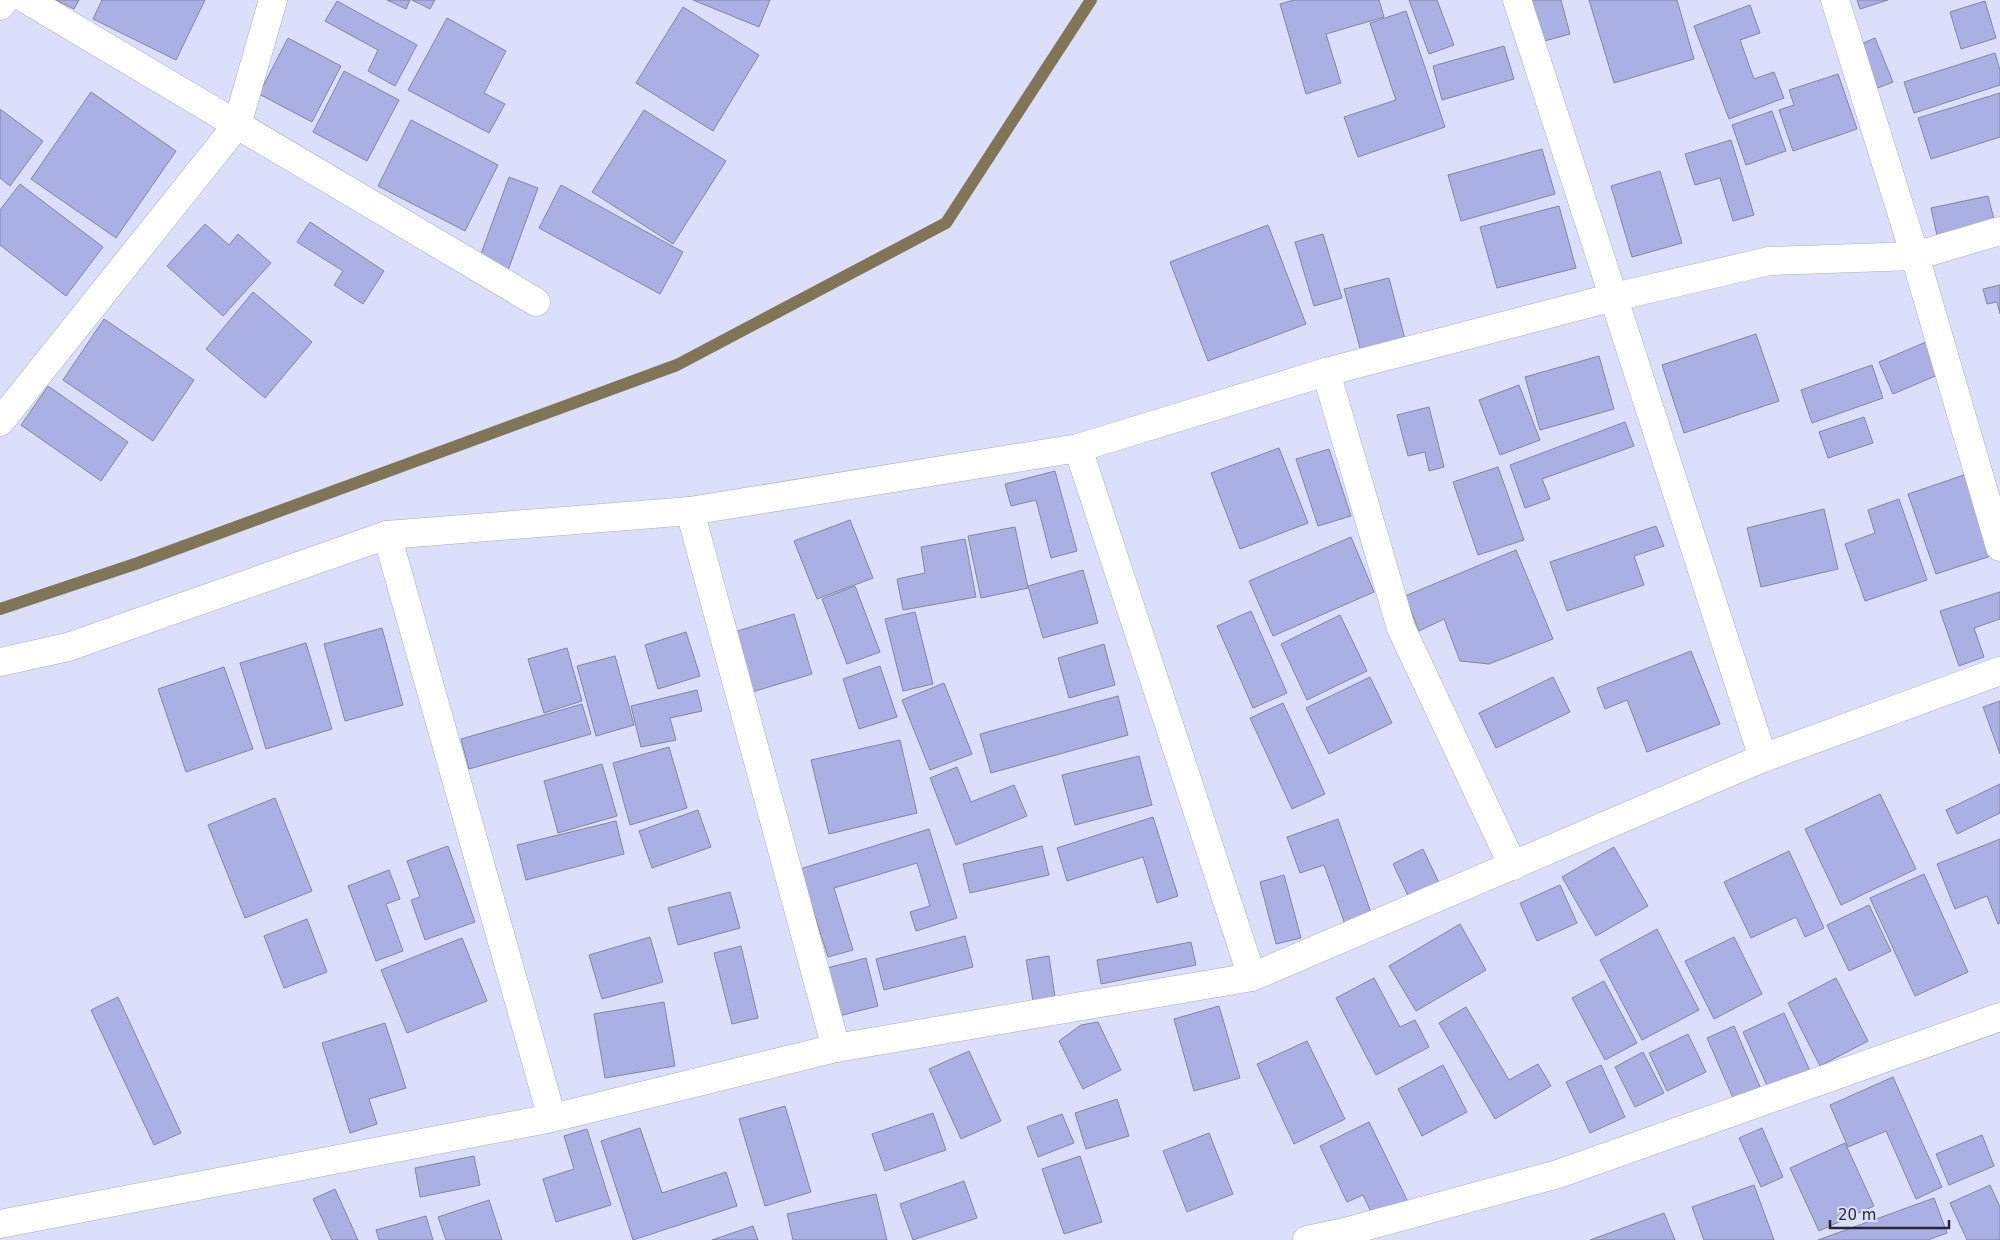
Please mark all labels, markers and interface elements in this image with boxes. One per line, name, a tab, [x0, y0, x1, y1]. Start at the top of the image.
scale bar	[1830, 1198, 1949, 1230]
text: 20 m	[1838, 1206, 1876, 1224]

